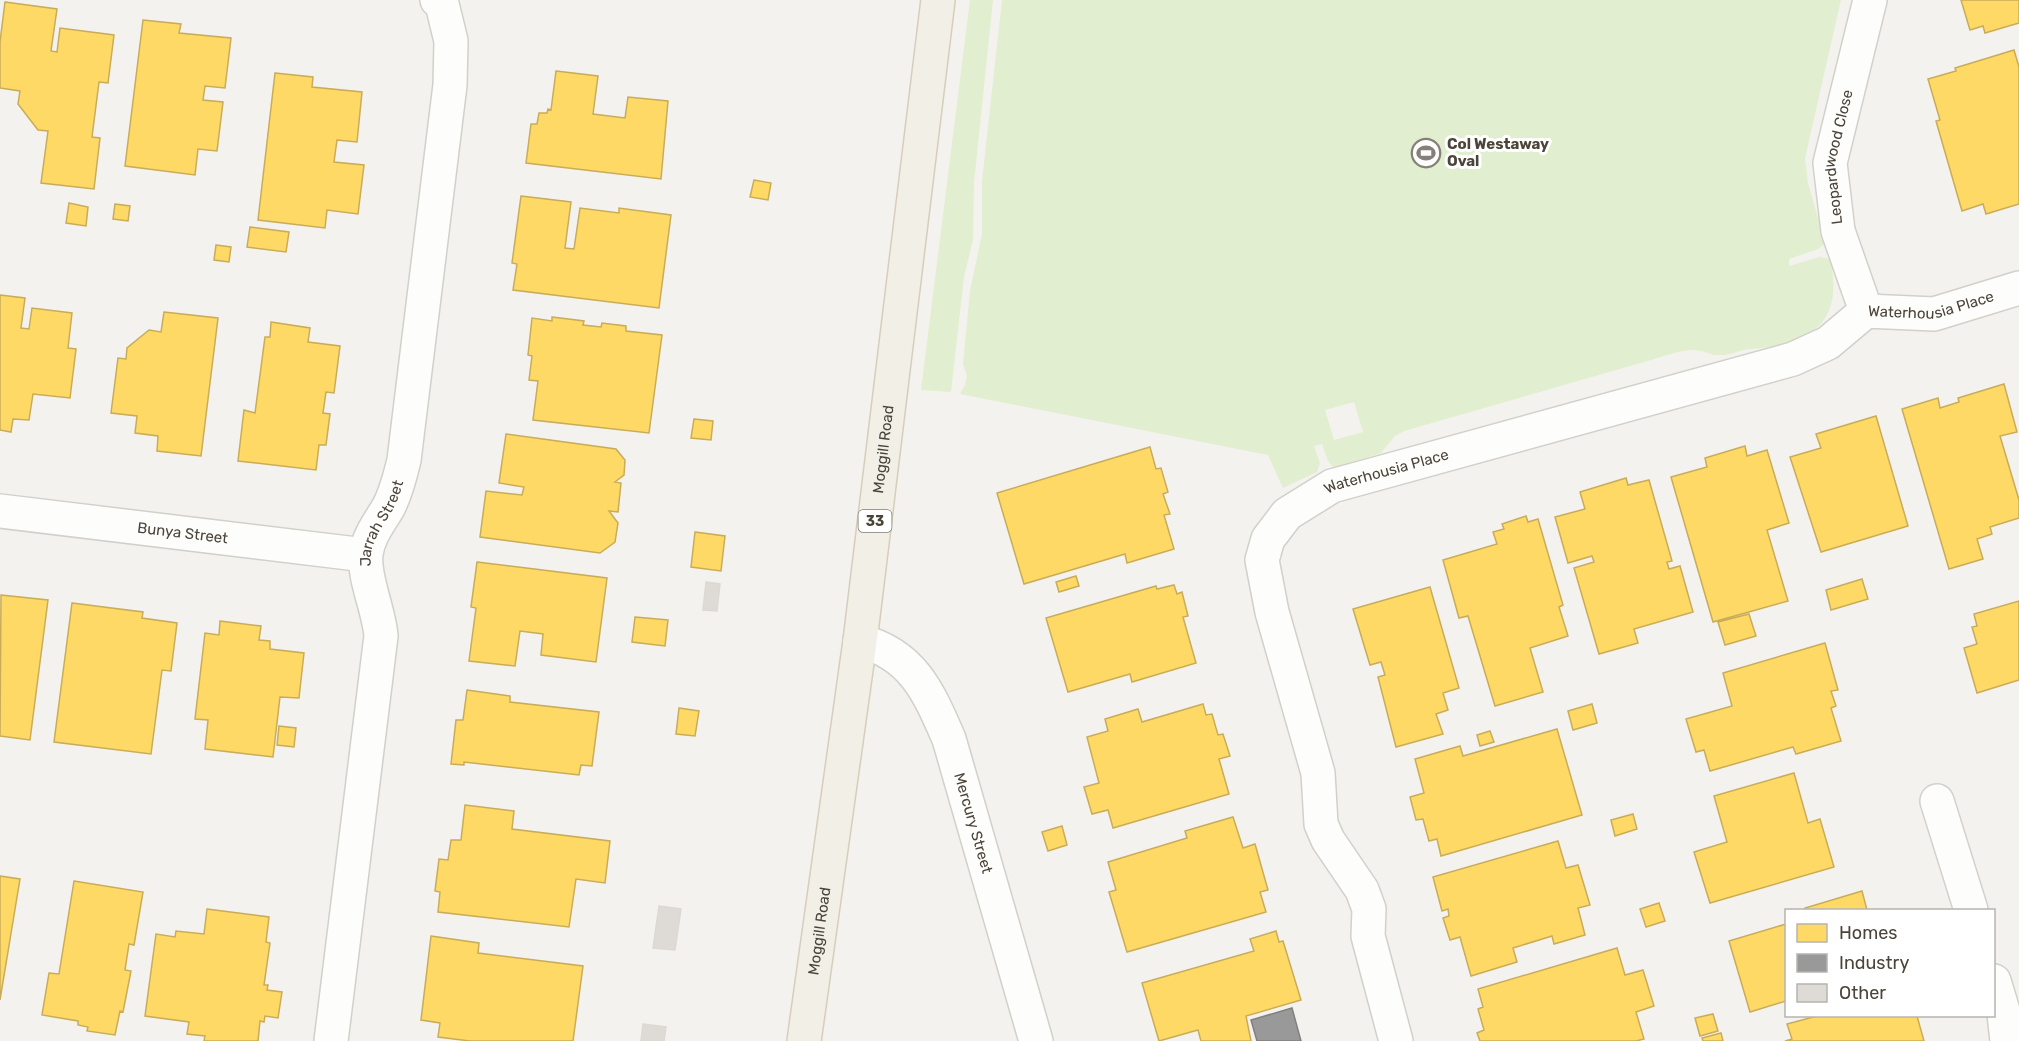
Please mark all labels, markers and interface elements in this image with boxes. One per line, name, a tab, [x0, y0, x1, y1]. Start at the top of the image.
street label: Leopardwood Close	[1820, 88, 1857, 225]
place label: Col Westaway Oval	[1447, 135, 1549, 170]
sports icon: Col Westaway Oval	[1410, 137, 1442, 169]
street label: Waterhousia Place	[1868, 287, 1996, 323]
street label: Moggill Road	[869, 404, 898, 494]
street label: Waterhousia Place	[1321, 445, 1451, 498]
street label: Jarrah Street	[357, 478, 407, 567]
road number: 33	[858, 510, 892, 532]
street label: Bunya Street	[136, 519, 229, 547]
street label: Mercury Street	[950, 771, 996, 876]
street label: Moggill Road	[804, 886, 834, 976]
legend	[1785, 909, 1995, 1017]
text: Homes	[1839, 922, 1897, 944]
text: Industry	[1839, 952, 1909, 974]
text: Other	[1839, 982, 1886, 1004]

